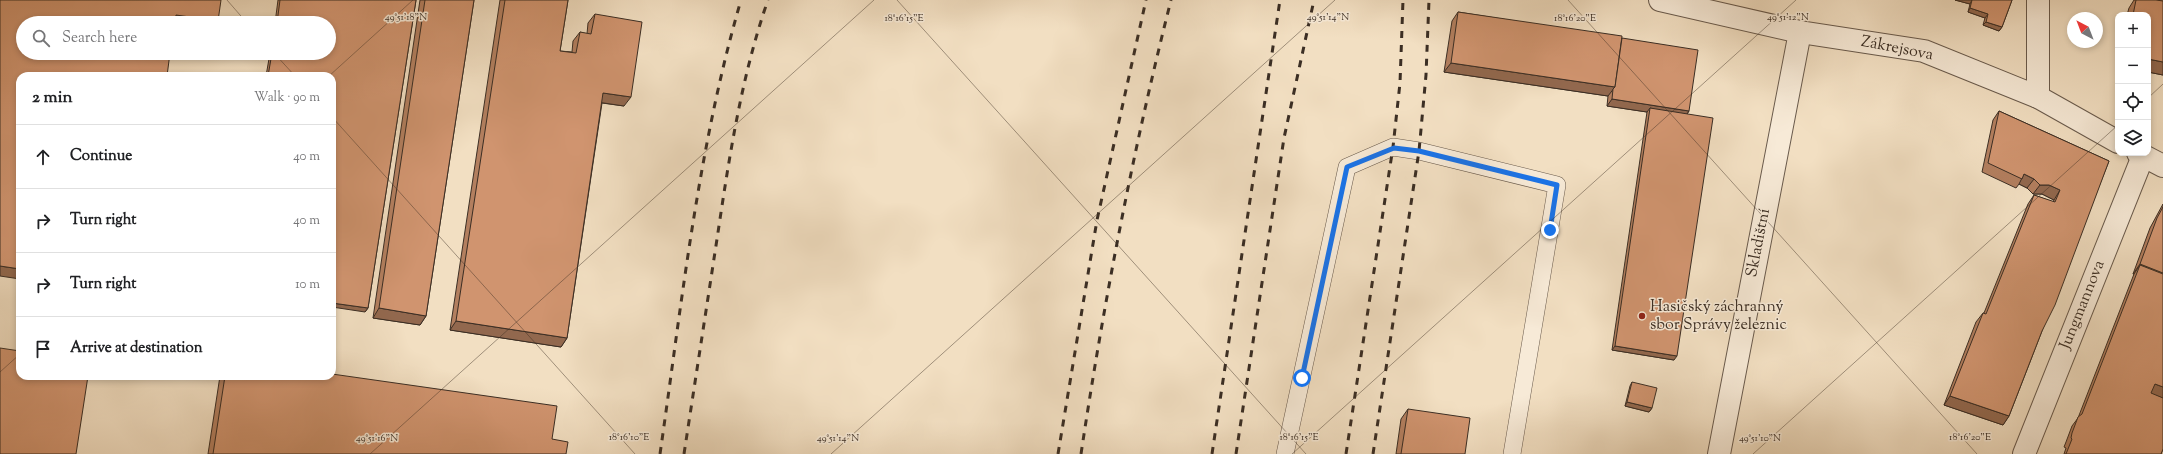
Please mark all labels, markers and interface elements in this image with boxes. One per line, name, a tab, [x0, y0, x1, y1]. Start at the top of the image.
text: 49°51'18"N	[385, 10, 427, 25]
text: 49°51'14"N	[1307, 10, 1349, 25]
text: 49°51'12"N	[1767, 10, 1809, 25]
text: 18°16'15"E	[884, 11, 924, 26]
text: 18°16'20"E	[1554, 11, 1596, 26]
north arrow	[2067, 12, 2103, 48]
map controls	[2115, 12, 2151, 156]
button: +	[2115, 12, 2151, 48]
search box	[16, 16, 336, 60]
icon: search	[30, 27, 52, 49]
text: Search here	[62, 28, 137, 49]
street label: Zákrejsova	[1859, 31, 1936, 67]
button: −	[2115, 48, 2151, 84]
button: locate	[2115, 84, 2151, 120]
text: 2 min	[32, 86, 73, 110]
text: Walk · 90 m	[254, 89, 320, 107]
button: layers	[2115, 120, 2151, 156]
icon: ahead	[32, 146, 54, 168]
text: Continue	[70, 146, 132, 167]
text: 40 m	[293, 148, 320, 166]
street label: Skladištní	[1741, 206, 1777, 279]
icon: right	[32, 210, 54, 232]
text: Turn right	[70, 210, 136, 231]
text: 40 m	[293, 212, 320, 230]
route end	[1541, 221, 1559, 239]
street label: Jungmannova	[2054, 256, 2112, 354]
icon: right	[32, 274, 54, 296]
text: Turn right	[70, 274, 136, 295]
text: 10 m	[295, 276, 320, 294]
place label: Hasičský záchranný sbor Správy železnic	[1650, 296, 1787, 337]
marker: Hasičský záchranný sbor Správy železnic	[1637, 311, 1647, 321]
icon: arrive	[32, 338, 54, 360]
text: Arrive at destination	[70, 338, 203, 359]
route start	[1293, 369, 1311, 387]
text: 18°16'10"E	[609, 430, 649, 445]
text: 18°16'15"E	[1279, 430, 1319, 445]
text: 18°16'20"E	[1949, 430, 1991, 445]
text: 49°51'16"N	[356, 431, 398, 446]
text: 49°51'14"N	[817, 431, 859, 446]
text: 49°51'10"N	[1739, 431, 1781, 446]

